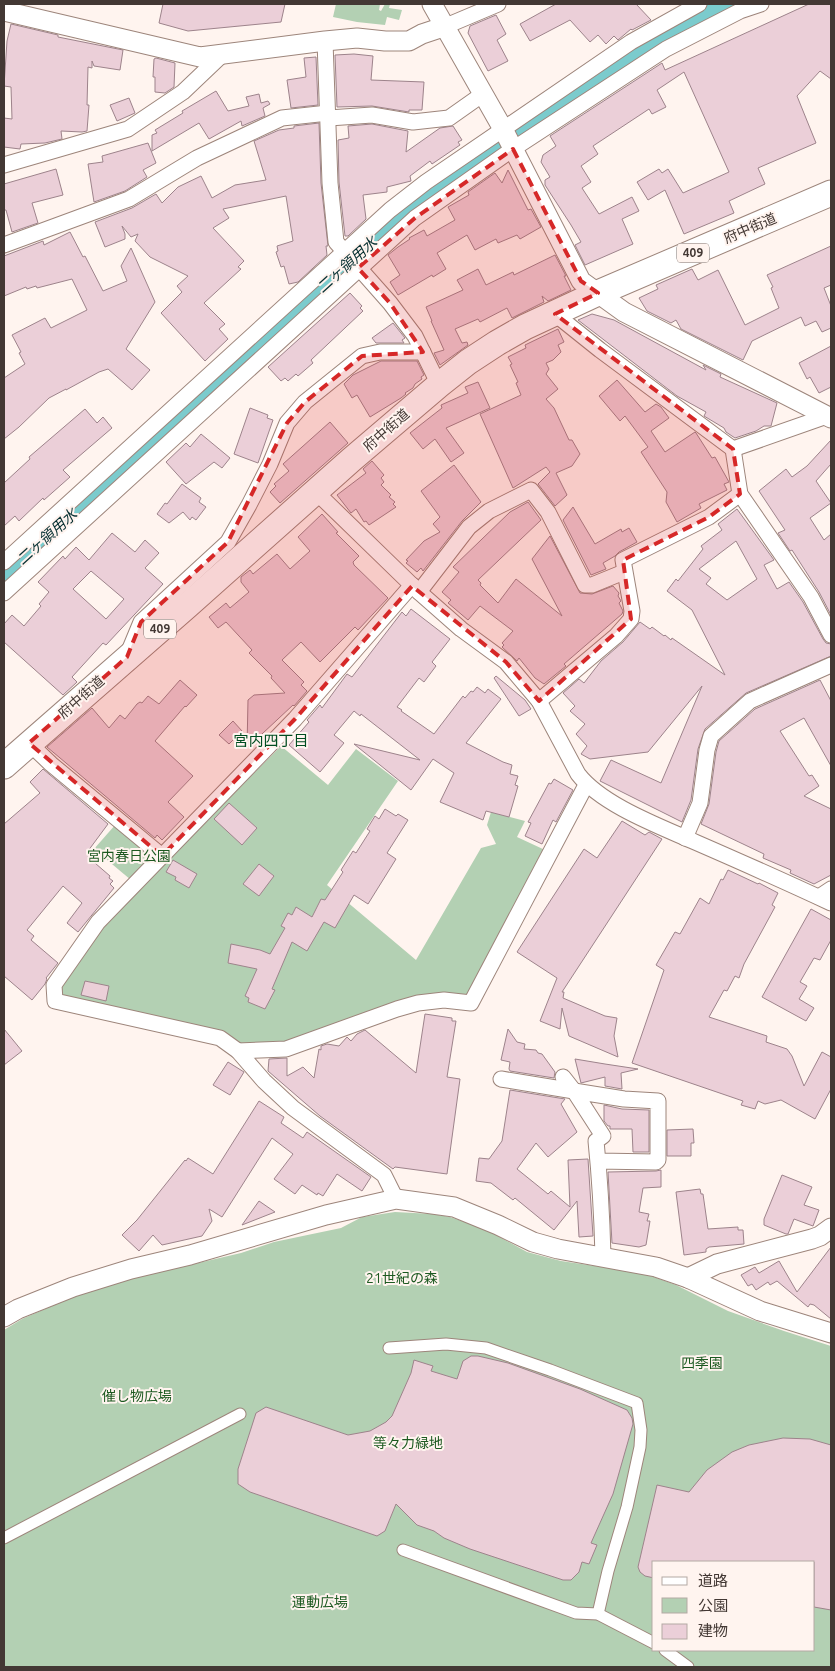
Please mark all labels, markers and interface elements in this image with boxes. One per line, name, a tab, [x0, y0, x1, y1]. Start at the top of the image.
street label: 府中街道	[721, 210, 779, 246]
water label: 二ヶ領用水	[313, 232, 382, 296]
road number: 409	[677, 244, 709, 262]
street label: 府中街道	[360, 406, 412, 454]
water label: 二ヶ領用水	[13, 504, 82, 568]
road number: 409	[144, 620, 176, 638]
street label: 府中街道	[55, 673, 107, 721]
district label: 宮内四丁目	[233, 732, 309, 749]
park label: 宮内春日公園	[87, 848, 171, 864]
park label: 21世紀の森	[366, 1270, 438, 1286]
park label: 四季園	[681, 1355, 723, 1371]
park label: 催し物広場	[102, 1388, 172, 1404]
park label: 等々力緑地	[373, 1435, 443, 1451]
legend	[652, 1561, 815, 1651]
text: 道路	[698, 1572, 728, 1589]
park label: 運動広場	[292, 1594, 348, 1610]
text: 公園	[698, 1597, 728, 1614]
text: 建物	[698, 1622, 728, 1639]

